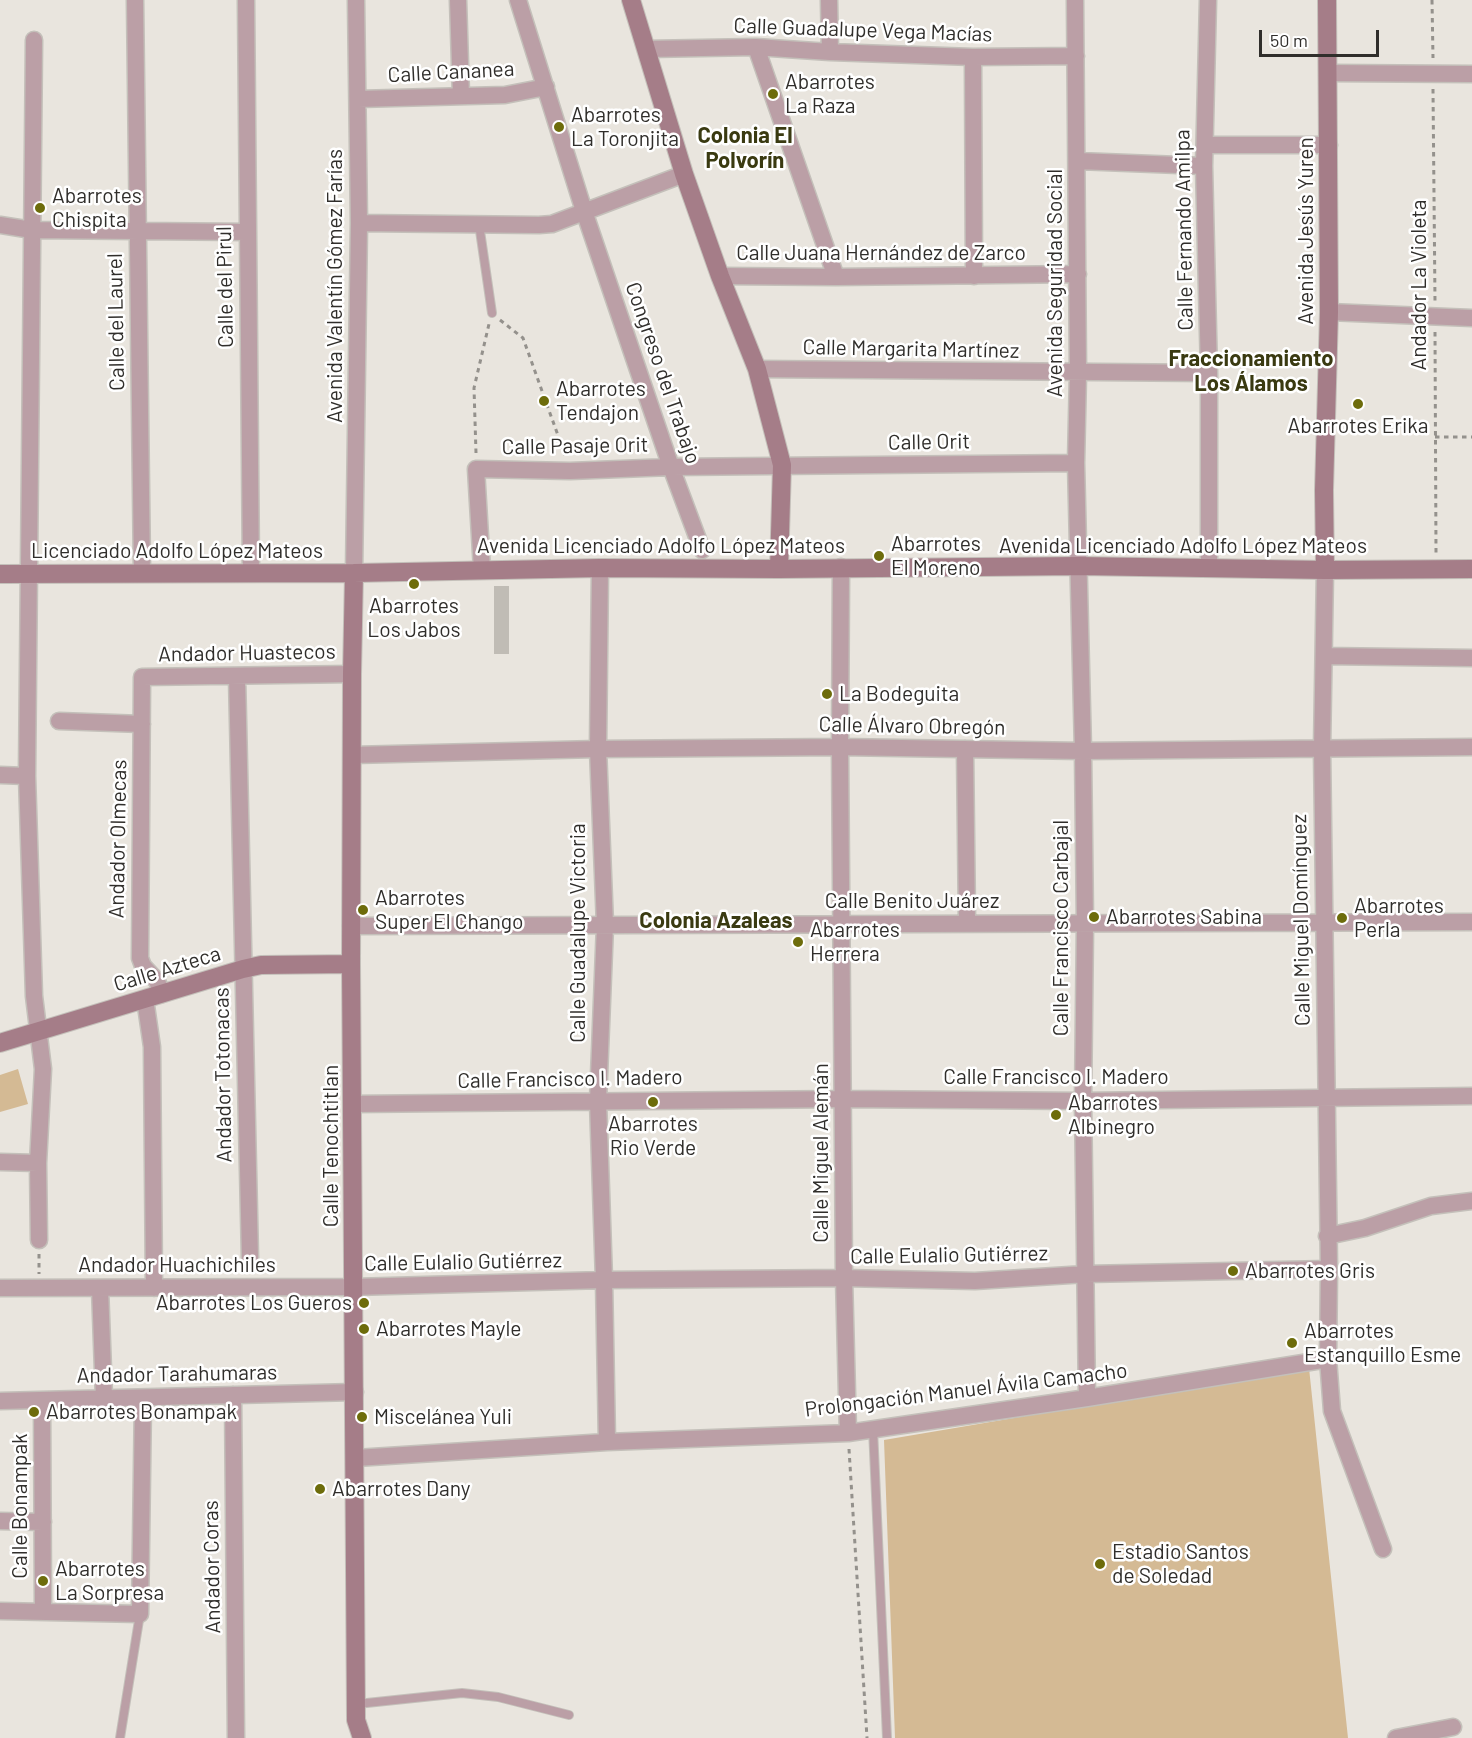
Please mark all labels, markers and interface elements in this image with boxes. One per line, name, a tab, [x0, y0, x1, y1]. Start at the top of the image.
street label: Calle Guadalupe Vega Macías	[733, 13, 993, 47]
scale bar	[1262, 18, 1382, 56]
text: 50 m	[1270, 29, 1308, 51]
street label: Calle Cananea	[387, 56, 515, 88]
place label: Abarrotes La Raza	[785, 69, 875, 119]
marker: Abarrotes La Raza	[766, 87, 780, 101]
place label: Abarrotes La Toronjita	[571, 102, 679, 152]
marker: Abarrotes La Toronjita	[552, 120, 566, 134]
district label: Colonia El Polvorín	[697, 123, 793, 174]
street label: Calle Fernando Amilpa	[1170, 129, 1198, 331]
street label: Avenida Jesús Yuren	[1293, 137, 1319, 325]
street label: Avenida Valentín Gómez Farías	[322, 149, 348, 423]
street label: Avenida Seguridad Social	[1042, 169, 1068, 397]
place label: Abarrotes Chispita	[52, 183, 142, 233]
street label: Andador La Violeta	[1406, 199, 1432, 371]
marker: Abarrotes Chispita	[33, 201, 47, 215]
street label: Calle del Pirul	[211, 226, 239, 348]
street label: Calle Juana Hernández de Zarco	[736, 240, 1026, 266]
street label: Calle del Laurel	[102, 253, 130, 391]
street label: Congreso del Trabajo	[620, 279, 706, 467]
street label: Calle Margarita Martínez	[803, 335, 1019, 363]
district label: Fraccionamiento Los Álamos	[1168, 346, 1334, 398]
place label: Abarrotes Tendajon	[556, 376, 646, 426]
marker: Abarrotes Tendajon	[537, 394, 551, 408]
marker: Abarrotes Erika	[1351, 397, 1365, 411]
place label: Abarrotes Erika	[1288, 413, 1428, 439]
street label: Calle Orit	[888, 429, 970, 455]
street label: Calle Pasaje Orit	[502, 432, 648, 460]
place label: Abarrotes El Moreno	[891, 531, 981, 581]
street label: Avenida Licenciado Adolfo López Mateos	[477, 533, 845, 559]
street label: Avenida Licenciado Adolfo López Mateos	[999, 533, 1367, 559]
street label: Licenciado Adolfo López Mateos	[31, 538, 323, 564]
marker: Abarrotes El Moreno	[872, 549, 886, 563]
marker: Abarrotes Los Jabos	[407, 577, 421, 591]
place label: Abarrotes Los Jabos	[367, 593, 461, 643]
street label: Andador Huastecos	[158, 639, 336, 667]
place label: La Bodeguita	[839, 681, 959, 707]
marker: La Bodeguita	[820, 687, 834, 701]
street label: Calle Álvaro Obregón	[818, 712, 1006, 740]
street label: Andador Olmecas	[104, 759, 132, 919]
street label: Calle Miguel Domínguez	[1287, 814, 1315, 1026]
street label: Calle Francisco Carbajal	[1048, 820, 1074, 1036]
street label: Calle Guadalupe Victoria	[565, 823, 591, 1043]
place label: Abarrotes Super El Chango	[375, 885, 524, 935]
street label: Calle Benito Juárez	[825, 888, 999, 914]
place label: Abarrotes Perla	[1354, 893, 1444, 943]
marker: Abarrotes Super El Chango	[356, 903, 370, 917]
place label: Abarrotes Sabina	[1106, 904, 1262, 930]
district label: Colonia Azaleas	[639, 908, 793, 934]
marker: Abarrotes Sabina	[1087, 910, 1101, 924]
marker: Abarrotes Perla	[1335, 911, 1349, 925]
place label: Abarrotes Herrera	[810, 917, 900, 967]
marker: Abarrotes Herrera	[791, 935, 805, 949]
street label: Calle Azteca	[110, 941, 224, 997]
street label: Andador Totonacas	[209, 987, 237, 1163]
street label: Calle Miguel Alemán	[808, 1063, 834, 1243]
street label: Calle Francisco I. Madero	[457, 1064, 683, 1094]
street label: Calle Francisco I. Madero	[943, 1064, 1169, 1090]
street label: Calle Tenochtitlan	[318, 1065, 344, 1227]
place label: Abarrotes Albinegro	[1068, 1090, 1158, 1140]
marker: Abarrotes Rio Verde	[646, 1095, 660, 1109]
marker: Abarrotes Albinegro	[1049, 1108, 1063, 1122]
place label: Abarrotes Rio Verde	[608, 1111, 698, 1161]
street label: Calle Eulalio Gutiérrez	[850, 1241, 1048, 1269]
street label: Calle Eulalio Gutiérrez	[364, 1248, 562, 1276]
street label: Andador Huachichiles	[78, 1252, 276, 1278]
place label: Abarrotes Gris	[1245, 1258, 1375, 1284]
marker: Abarrotes Gris	[1226, 1264, 1240, 1278]
place label: Abarrotes Los Gueros	[156, 1290, 352, 1316]
marker: Abarrotes Los Gueros	[357, 1296, 371, 1310]
place label: Abarrotes Mayle	[376, 1316, 521, 1342]
place label: Abarrotes Estanquillo Esme	[1304, 1318, 1461, 1368]
marker: Abarrotes Mayle	[357, 1322, 371, 1336]
marker: Abarrotes Estanquillo Esme	[1285, 1336, 1299, 1350]
street label: Prolongación Manuel Ávila Camacho	[803, 1358, 1129, 1422]
street label: Andador Tarahumaras	[76, 1360, 278, 1388]
place label: Abarrotes Bonampak	[46, 1399, 237, 1425]
place label: Miscelánea Yuli	[374, 1404, 512, 1430]
marker: Abarrotes Bonampak	[27, 1405, 41, 1419]
marker: Miscelánea Yuli	[355, 1410, 369, 1424]
street label: Calle Bonampak	[7, 1433, 33, 1579]
place label: Abarrotes Dany	[332, 1476, 470, 1502]
marker: Abarrotes Dany	[313, 1482, 327, 1496]
street label: Andador Coras	[198, 1500, 226, 1634]
place label: Estadio Santos de Soledad	[1112, 1539, 1249, 1589]
place label: Abarrotes La Sorpresa	[55, 1556, 164, 1606]
marker: Estadio Santos de Soledad	[1093, 1557, 1107, 1571]
marker: Abarrotes La Sorpresa	[36, 1574, 50, 1588]

